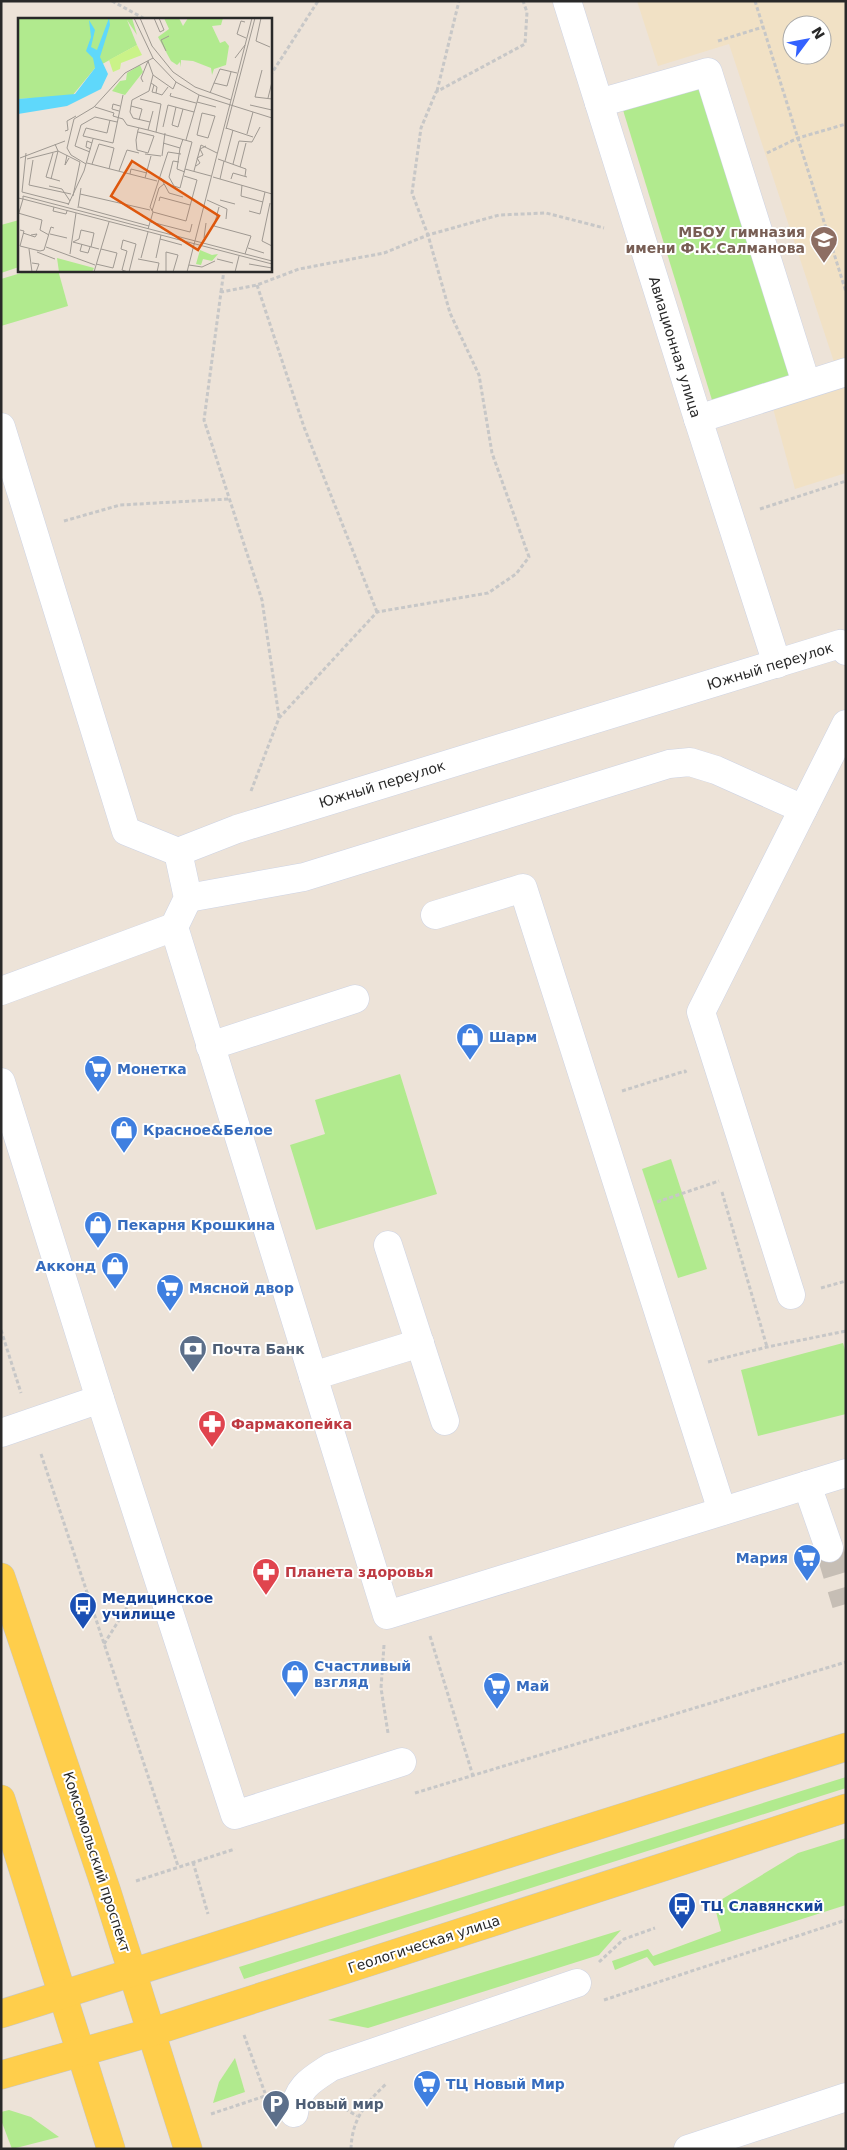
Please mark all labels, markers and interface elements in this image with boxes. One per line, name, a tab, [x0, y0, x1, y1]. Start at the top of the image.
north arrow	[782, 15, 832, 65]
inset map	[18, 18, 271, 271]
text: N	[808, 24, 828, 42]
place label: МБОУ гимназия имени Ф.К.Салманова	[625, 224, 805, 256]
school or university icon: МБОУ гимназия имени Ф.К.Салманова	[809, 225, 839, 264]
street label: Авиационная улица	[646, 274, 704, 420]
street label: Южный переулок	[705, 639, 835, 693]
street label: Южный переулок	[317, 757, 447, 811]
shop icon: Шарм	[455, 1022, 485, 1061]
place label: Шарм	[489, 1029, 537, 1045]
supermarket icon: Монетка	[83, 1054, 113, 1093]
place label: Монетка	[117, 1061, 187, 1077]
shop icon: Красное&Белое	[109, 1115, 139, 1154]
place label: Красное&Белое	[143, 1122, 273, 1138]
shop icon: Пекарня Крошкина	[83, 1210, 113, 1249]
place label: Пекарня Крошкина	[117, 1217, 275, 1233]
shop icon: Акконд	[100, 1251, 130, 1290]
place label: Акконд	[36, 1258, 96, 1274]
supermarket icon: Мясной двор	[155, 1273, 185, 1312]
place label: Мясной двор	[189, 1280, 294, 1296]
bank icon: Почта Банк	[178, 1334, 208, 1373]
place label: Почта Банк	[212, 1341, 305, 1357]
pharmacy icon: Фармакопейка	[197, 1409, 227, 1448]
place label: Фармакопейка	[231, 1416, 352, 1432]
supermarket icon: Мария	[792, 1543, 822, 1582]
place label: Мария	[736, 1550, 788, 1566]
pharmacy icon: Планета здоровья	[251, 1557, 281, 1596]
place label: Планета здоровья	[285, 1564, 433, 1580]
place label: Медицинское училище	[102, 1590, 213, 1622]
bus stop icon: Медицинское училище	[68, 1591, 98, 1630]
place label: Счастливый взгляд	[314, 1658, 411, 1690]
shop icon: Счастливый взгляд	[280, 1659, 310, 1698]
supermarket icon: Май	[482, 1671, 512, 1710]
place label: Май	[516, 1678, 549, 1694]
street label: Комсомольский проспект	[60, 1770, 134, 1954]
bus stop icon: ТЦ Славянский	[667, 1891, 697, 1930]
place label: ТЦ Славянский	[701, 1898, 823, 1914]
street label: Геологическая улица	[346, 1912, 502, 1976]
supermarket icon: ТЦ Новый Мир	[412, 2069, 442, 2108]
place label: ТЦ Новый Мир	[446, 2076, 565, 2092]
parking icon: Новый мир	[261, 2089, 291, 2128]
place label: Новый мир	[295, 2096, 384, 2112]

